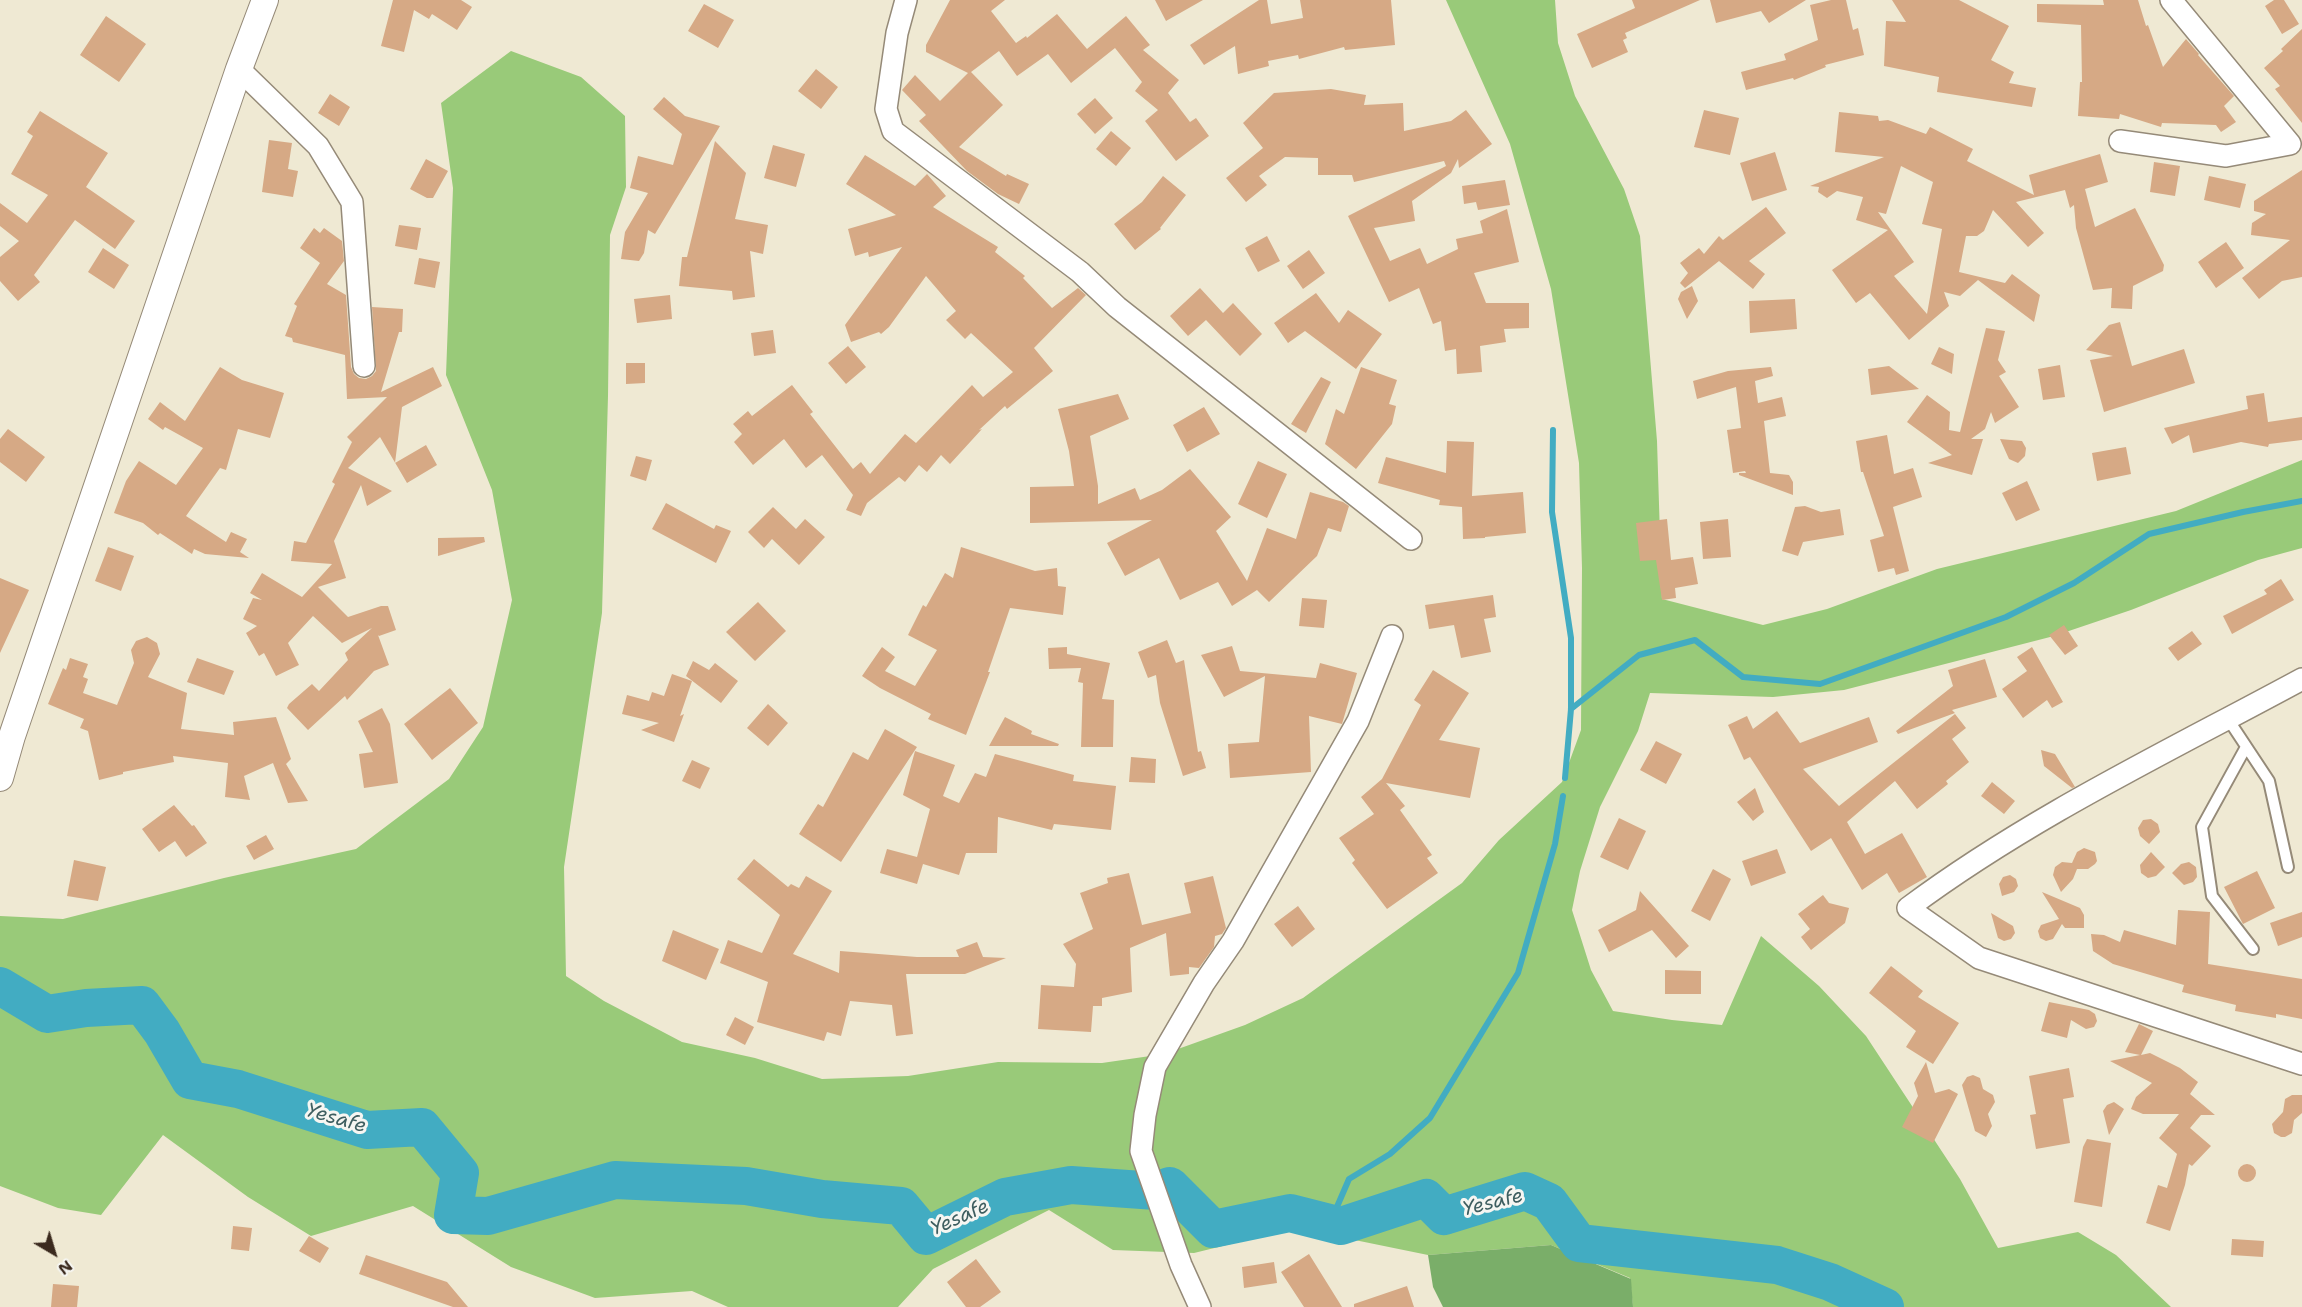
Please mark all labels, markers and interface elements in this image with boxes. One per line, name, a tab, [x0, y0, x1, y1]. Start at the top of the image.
water label: Yesafe	[303, 1099, 369, 1139]
water label: Yesafe	[1460, 1184, 1526, 1222]
water label: Yesafe	[927, 1195, 993, 1241]
north arrow	[24, 1223, 84, 1283]
text: N	[54, 1255, 77, 1280]

